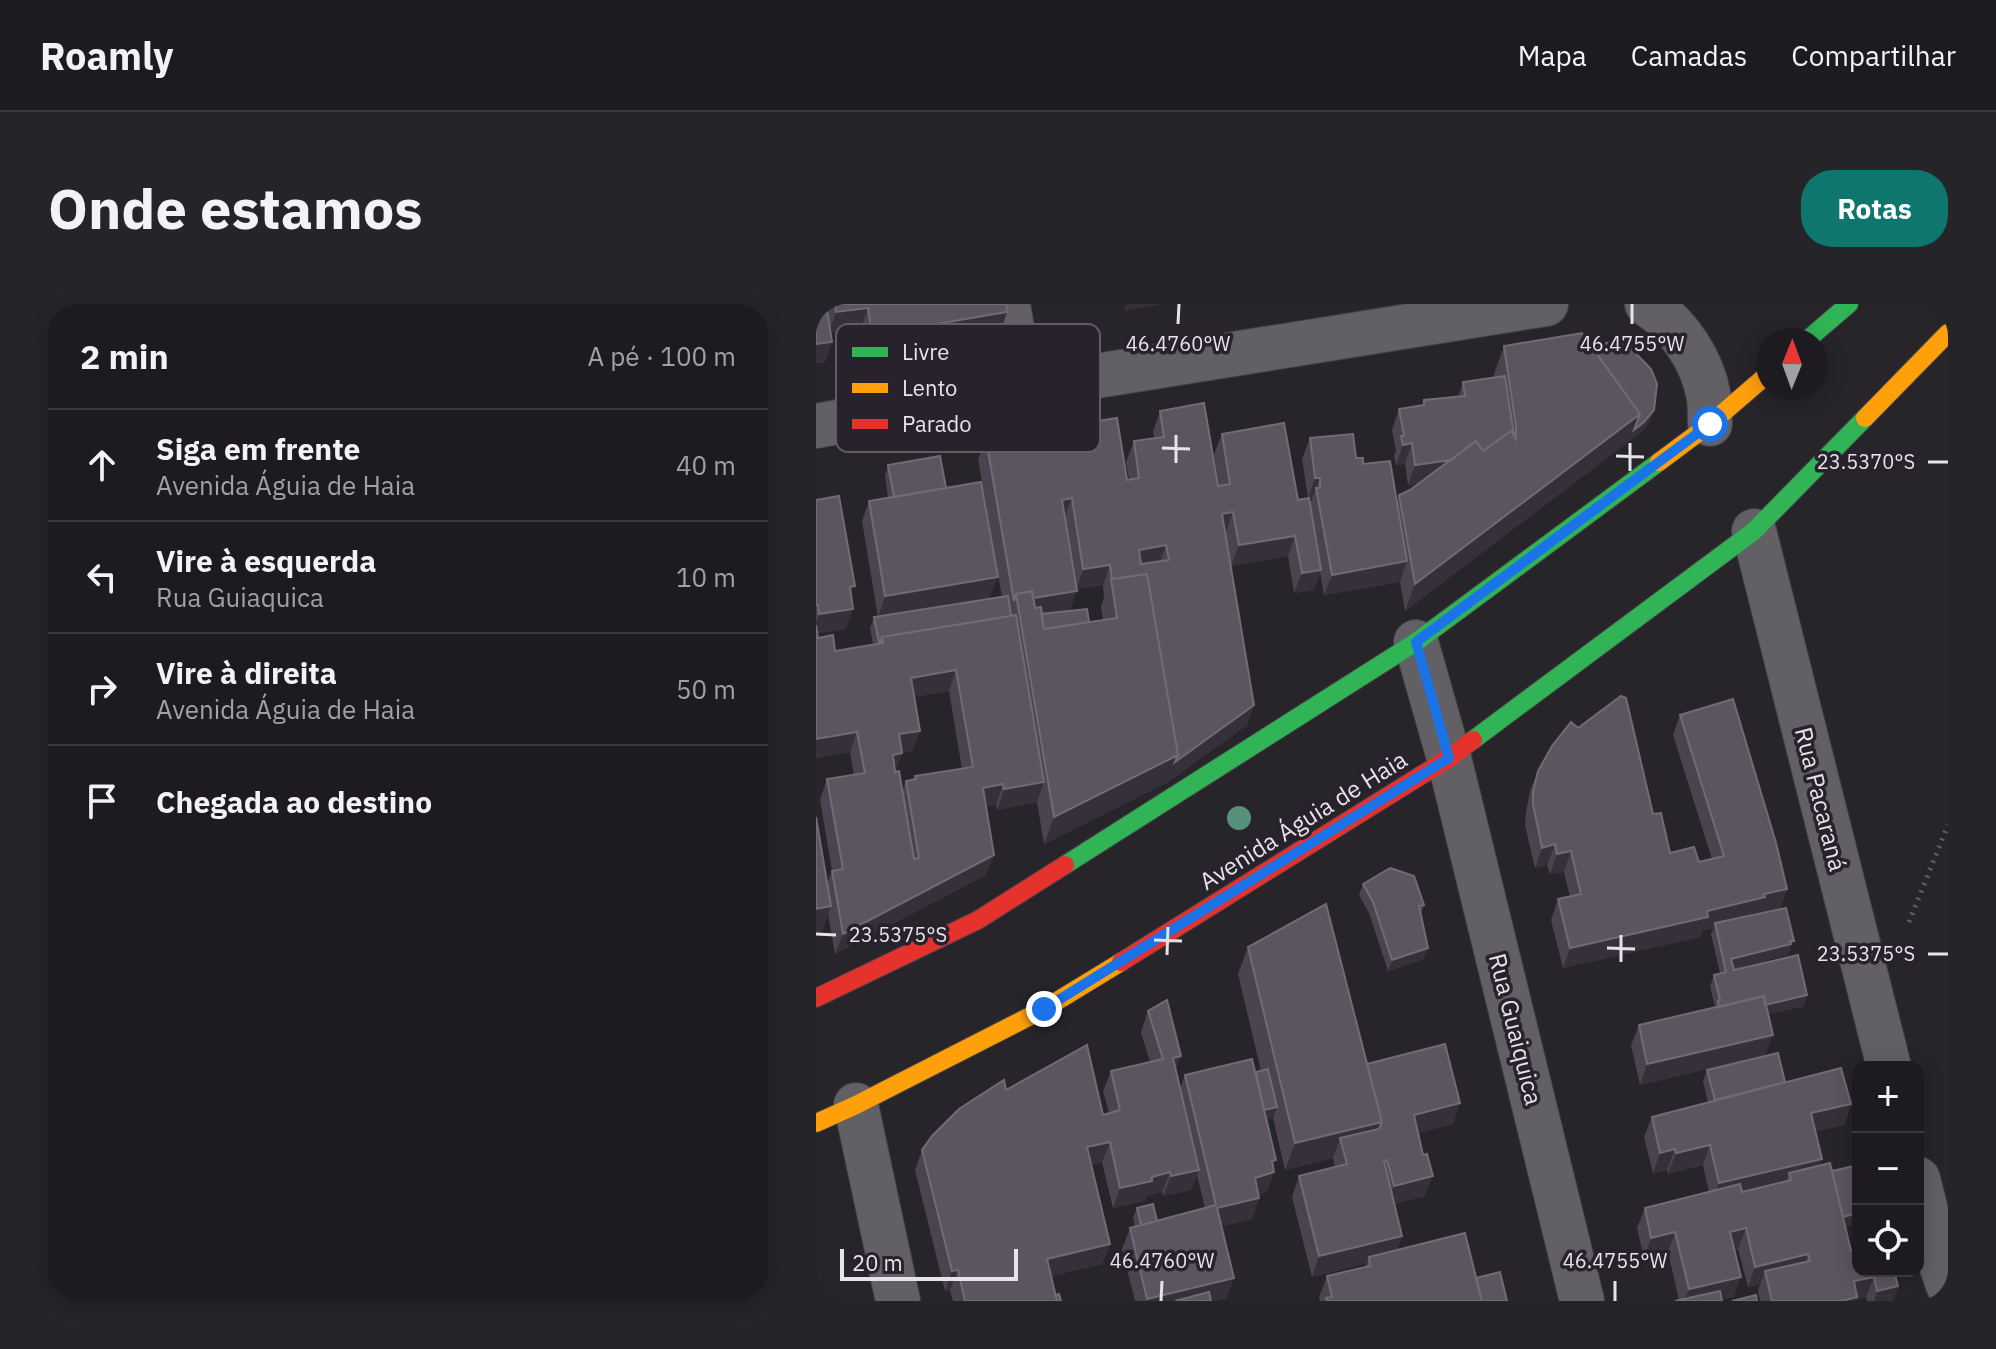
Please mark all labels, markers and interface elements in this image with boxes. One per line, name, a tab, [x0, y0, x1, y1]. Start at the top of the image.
text: Roamly	[40, 31, 174, 80]
text: Mapa	[1518, 37, 1587, 74]
text: Camadas	[1631, 37, 1747, 74]
text: Compartilhar	[1791, 37, 1956, 74]
button: Rotas	[1801, 170, 1948, 247]
text: Onde estamos	[48, 172, 423, 244]
legend	[836, 324, 1100, 452]
north arrow	[1756, 328, 1828, 400]
text: 46.4760°W	[1126, 330, 1230, 357]
text: 46.4755°W	[1580, 330, 1684, 357]
text: 2 min	[80, 334, 169, 378]
text: Livre	[902, 337, 949, 366]
text: A pé · 100 m	[587, 339, 736, 373]
text: Lento	[902, 373, 957, 402]
route start	[1692, 406, 1728, 442]
text: Parado	[902, 409, 972, 438]
text: Siga em frente	[156, 429, 360, 468]
icon: ahead	[80, 443, 124, 487]
text: 40 m	[676, 448, 736, 482]
text: 23.5370°S	[1817, 448, 1915, 475]
text: Avenida Águia de Haia	[156, 468, 415, 502]
text: Vire à esquerda	[156, 541, 376, 580]
icon: left	[80, 555, 124, 599]
text: 10 m	[676, 560, 736, 594]
text: Rua Guiaquica	[156, 580, 324, 614]
text: Vire à direita	[156, 653, 337, 692]
icon: right	[80, 667, 124, 711]
text: 50 m	[676, 672, 736, 706]
text: Avenida Águia de Haia	[156, 692, 415, 726]
street label: Rua Pacaraná	[1788, 724, 1854, 875]
street label: Avenida Águia de Haia	[1193, 743, 1413, 897]
icon: arrive	[80, 779, 124, 823]
text: Chegada ao destino	[156, 782, 432, 821]
text: 23.5375°S	[849, 921, 947, 948]
text: 23.5375°S	[1817, 940, 1915, 967]
street label: Rua Guaiquica	[1482, 950, 1550, 1108]
route end	[1026, 991, 1062, 1027]
map controls	[1852, 1061, 1924, 1277]
button: +	[1852, 1061, 1924, 1133]
button: −	[1852, 1133, 1924, 1205]
button: locate	[1852, 1205, 1924, 1277]
scale bar	[840, 1245, 1018, 1281]
text: 46.4760°W	[1110, 1247, 1214, 1274]
text: 46.4755°W	[1563, 1247, 1667, 1274]
text: 20 m	[852, 1248, 903, 1277]

